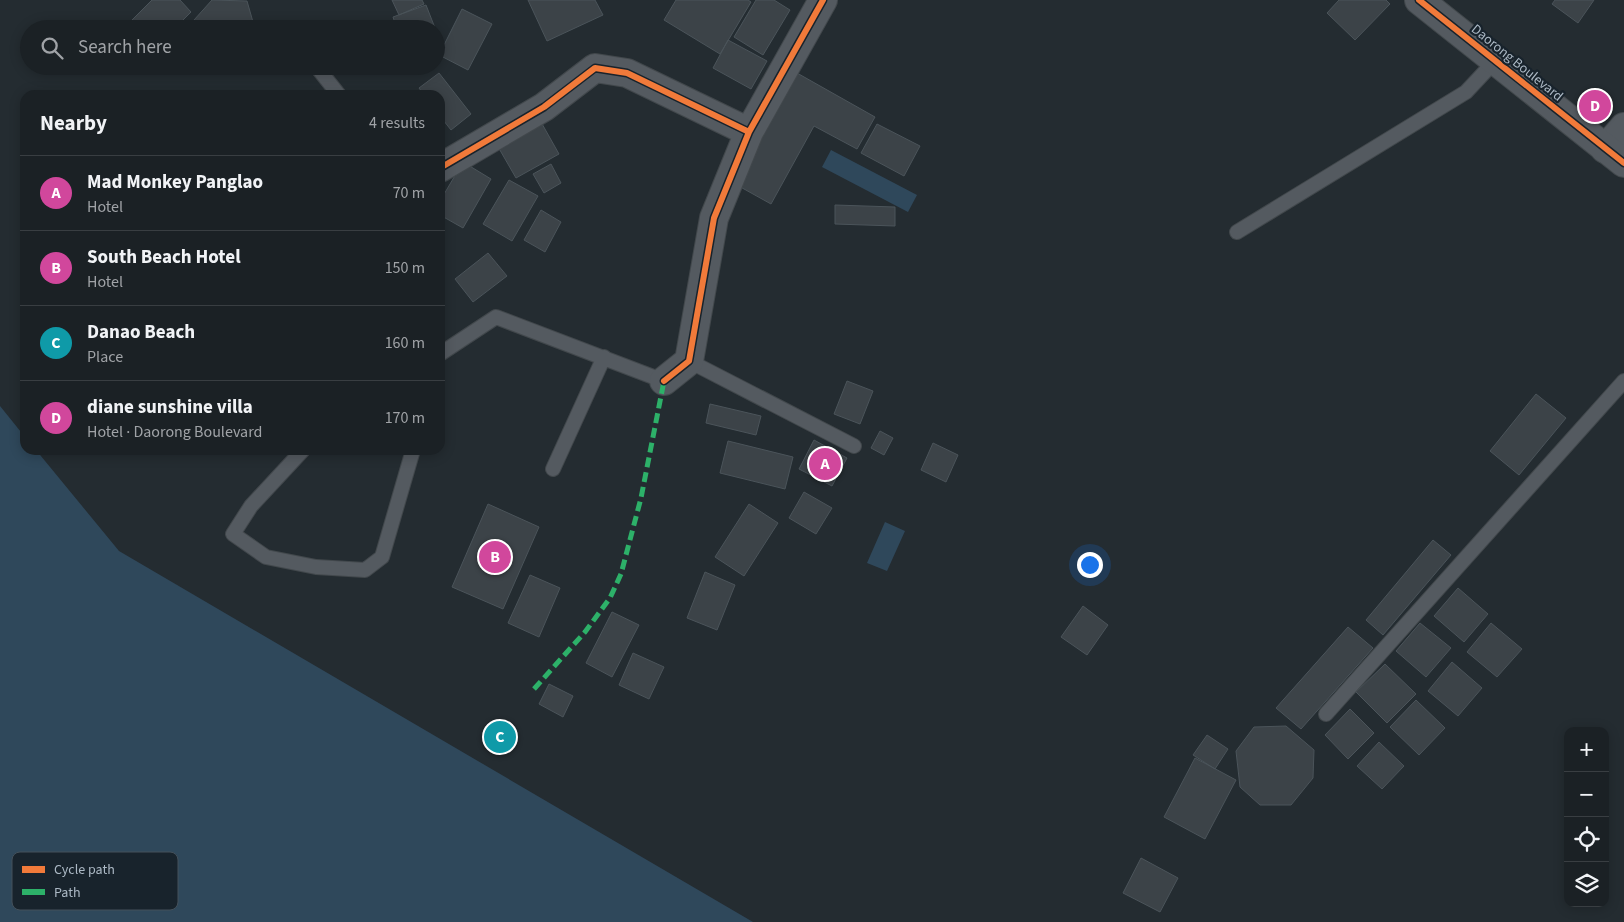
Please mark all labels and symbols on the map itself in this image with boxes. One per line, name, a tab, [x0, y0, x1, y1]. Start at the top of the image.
street label: Daorong Boulevard	[1467, 20, 1567, 106]
pin: D	[1579, 87, 1611, 125]
pin: A	[809, 445, 841, 483]
pin: B	[479, 538, 511, 576]
your location	[1077, 552, 1103, 578]
pin: C	[484, 718, 516, 756]
legend	[12, 852, 178, 910]
text: Cycle path	[54, 860, 115, 880]
text: Path	[54, 883, 81, 903]

